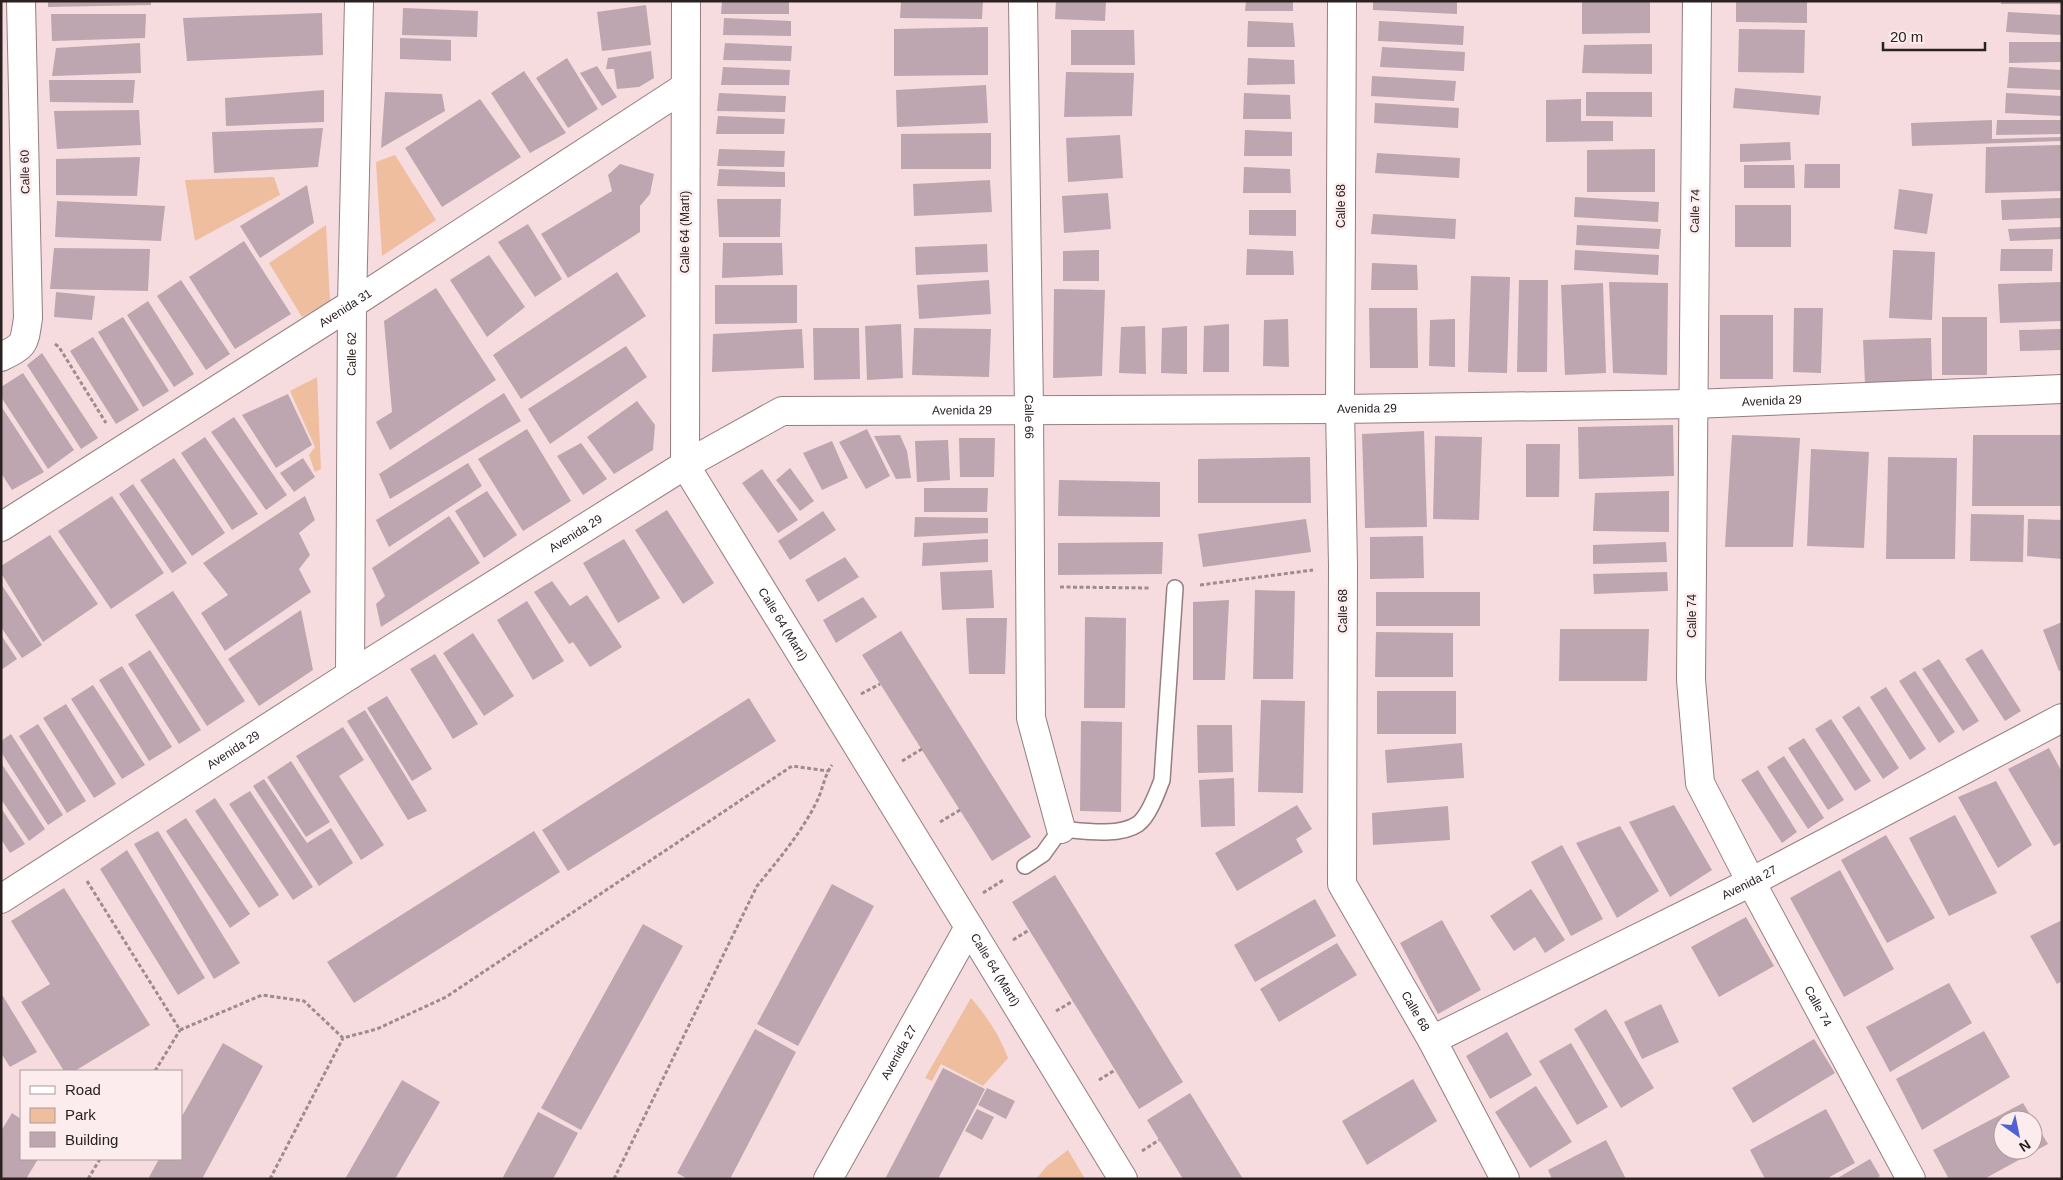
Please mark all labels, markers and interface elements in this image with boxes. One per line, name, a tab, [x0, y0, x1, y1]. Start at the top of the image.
scale bar	[1883, 20, 1986, 52]
text: 20 m	[1890, 28, 1923, 45]
street label: Calle 60	[18, 150, 32, 194]
street label: Calle 68	[1334, 184, 1348, 228]
street label: Calle 74	[1688, 189, 1702, 233]
street label: Calle 64 (Martí)	[678, 191, 692, 273]
street label: Avenida 31	[316, 286, 375, 330]
street label: Calle 62	[345, 332, 359, 376]
street label: Avenida 29	[1742, 393, 1802, 409]
street label: Calle 66	[1022, 395, 1036, 439]
street label: Avenida 29	[1337, 401, 1397, 416]
street label: Avenida 29	[932, 403, 992, 417]
street label: Avenida 29	[547, 512, 605, 555]
street label: Calle 64 (Martí)	[755, 585, 811, 663]
street label: Calle 68	[1336, 589, 1350, 633]
street label: Calle 74	[1685, 594, 1699, 638]
street label: Avenida 29	[204, 728, 263, 772]
street label: Avenida 27	[1719, 863, 1779, 902]
street label: Calle 64 (Martí)	[968, 931, 1023, 1009]
street label: Calle 74	[1801, 984, 1835, 1029]
street label: Calle 68	[1398, 989, 1433, 1034]
street label: Avenida 27	[878, 1023, 920, 1082]
legend	[20, 1070, 182, 1160]
text: Road	[65, 1081, 101, 1098]
text: Park	[65, 1106, 96, 1123]
north arrow	[1993, 1110, 2043, 1160]
text: Building	[65, 1131, 118, 1148]
text: N	[2016, 1136, 2034, 1155]

